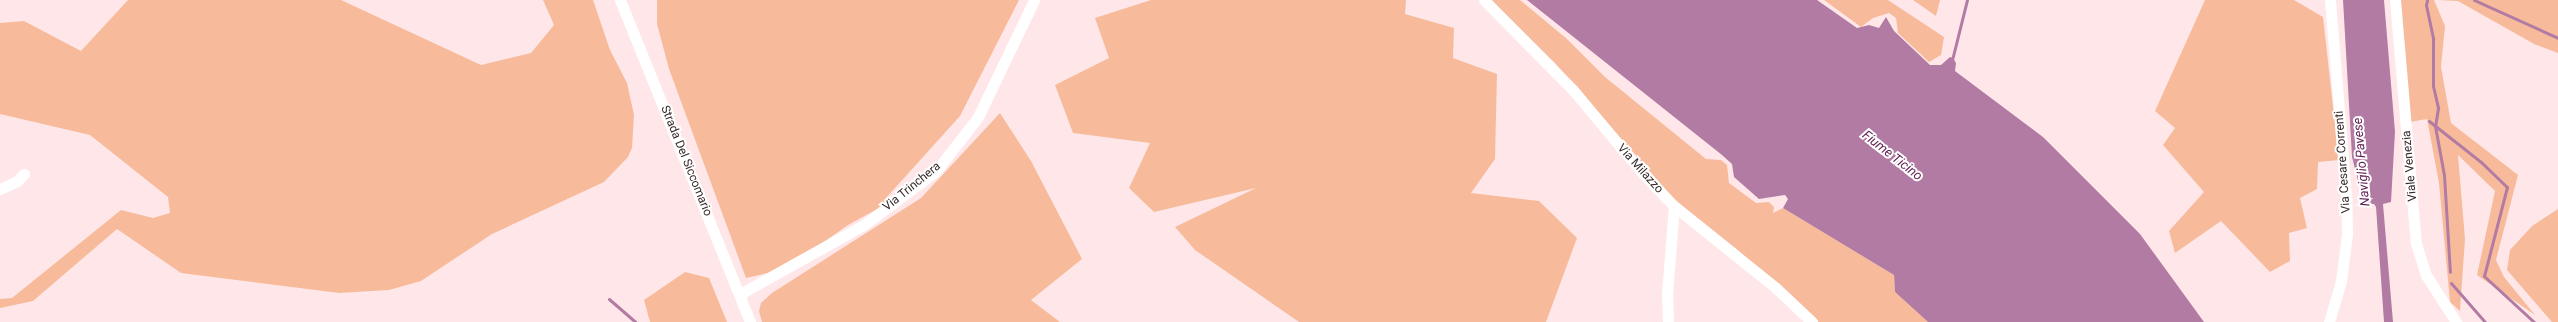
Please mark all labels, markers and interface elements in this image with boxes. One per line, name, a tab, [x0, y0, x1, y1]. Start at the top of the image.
street label: Strada Del Siccomario	[657, 104, 715, 218]
street label: Via Cesare Correnti	[2332, 110, 2354, 214]
water label: Naviglio Pavese	[2350, 117, 2374, 207]
water label: Fiume Ticino	[1859, 128, 1925, 184]
street label: Viale Venezia	[2400, 130, 2420, 202]
street label: Via Milazzo	[1614, 141, 1666, 197]
street label: Via Trinchera	[880, 159, 944, 215]

